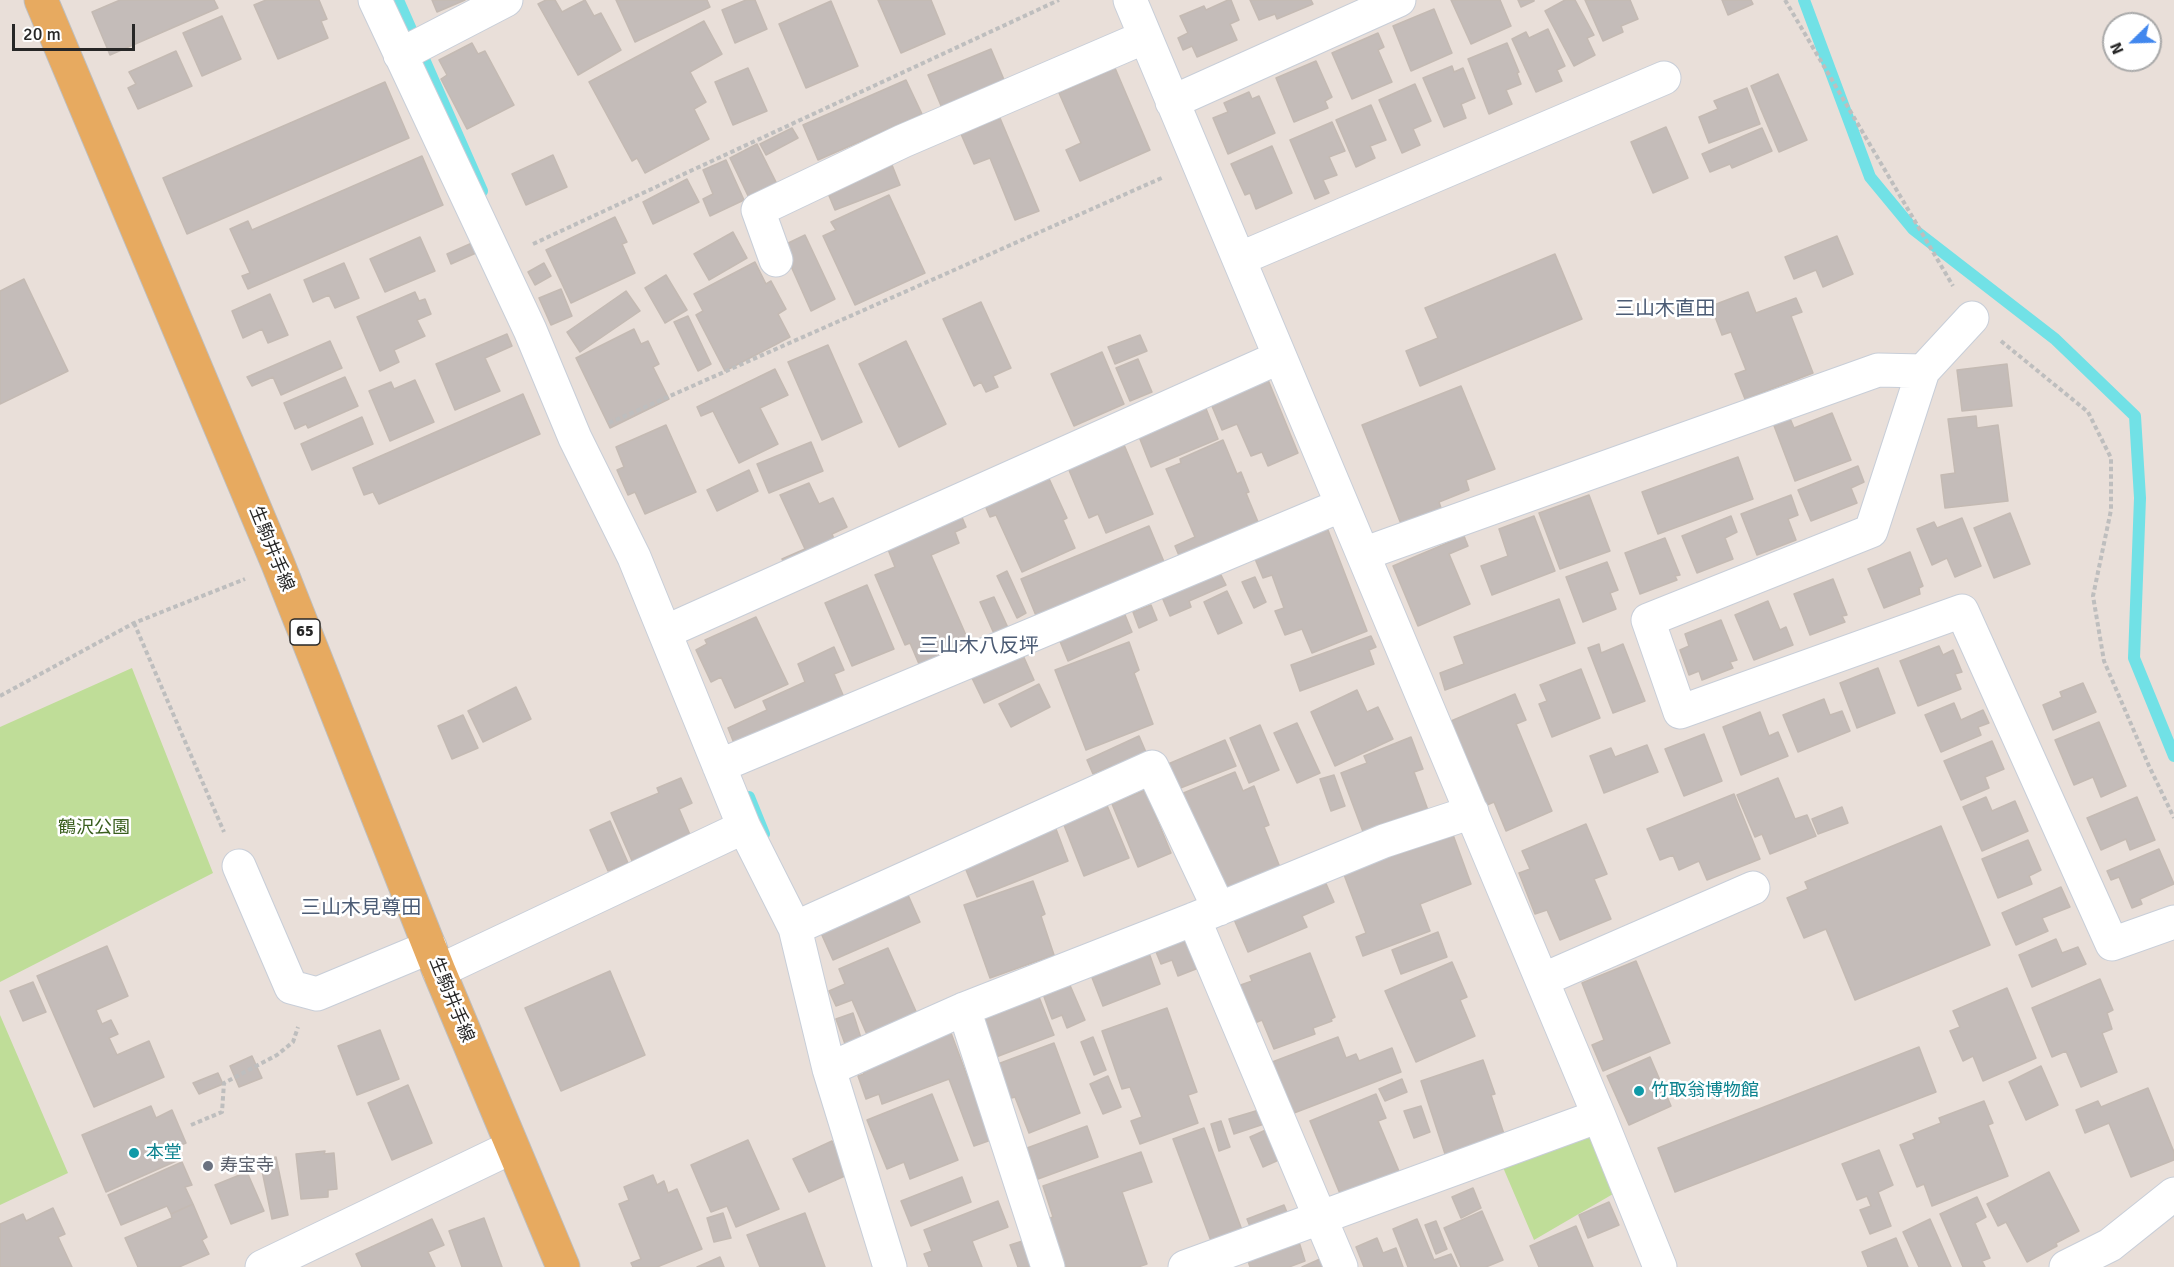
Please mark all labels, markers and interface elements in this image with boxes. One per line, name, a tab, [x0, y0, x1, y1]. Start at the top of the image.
scale bar	[15, 12, 138, 50]
north arrow	[2102, 12, 2162, 72]
text: 20 m	[23, 23, 61, 45]
text: N	[2106, 39, 2129, 57]
district label: 三山木直田	[1615, 298, 1715, 322]
street label: 生駒井手線	[244, 503, 298, 595]
road number: 65	[290, 619, 320, 645]
district label: 三山木八反坪	[919, 635, 1039, 659]
park label: 鶴沢公園	[58, 817, 130, 839]
district label: 三山木見尊田	[301, 897, 421, 921]
street label: 生駒井手線	[424, 954, 478, 1046]
place label: 竹取翁博物館	[1651, 1080, 1759, 1102]
marker: 竹取翁博物館	[1632, 1084, 1646, 1098]
place label: 本堂	[146, 1142, 182, 1164]
marker: 本堂	[127, 1146, 141, 1160]
place label: 寿宝寺	[220, 1155, 274, 1177]
marker: 寿宝寺	[201, 1159, 215, 1173]

